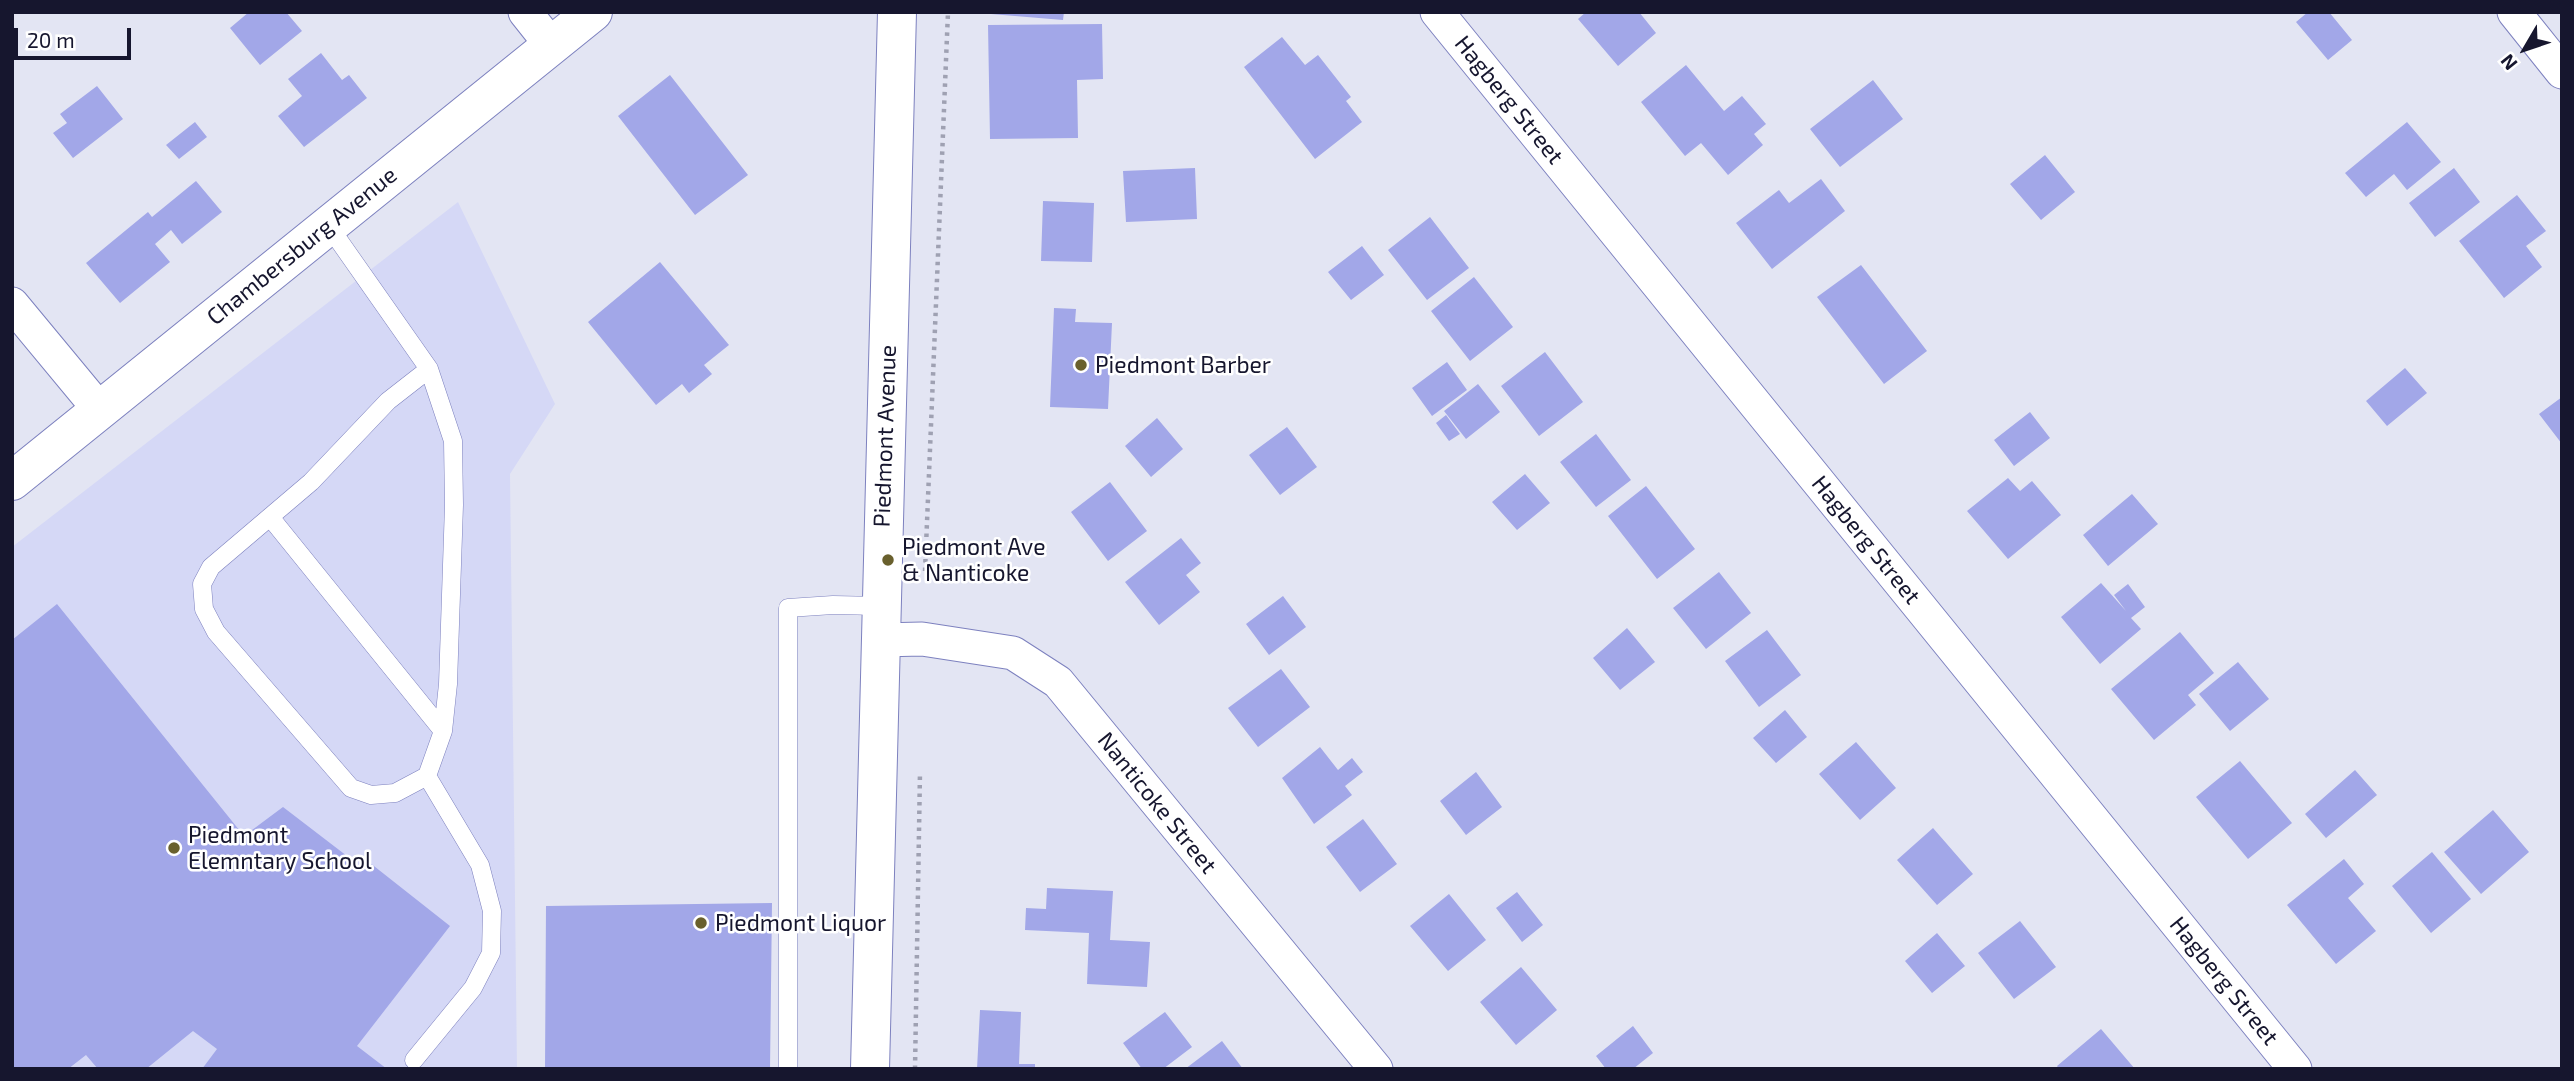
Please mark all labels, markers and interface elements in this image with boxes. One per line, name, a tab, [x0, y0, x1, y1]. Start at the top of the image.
scale bar	[18, 14, 135, 58]
north arrow	[2490, 14, 2560, 84]
text: 20 m	[27, 27, 75, 52]
street label: Hagberg Street	[1449, 30, 1569, 170]
text: N	[2495, 50, 2522, 75]
street label: Chambersburg Avenue	[202, 161, 402, 331]
street label: Piedmont Avenue	[868, 344, 902, 528]
place label: Piedmont Barber	[1095, 351, 1271, 379]
marker: Piedmont Barber	[1073, 357, 1089, 373]
street label: Hagberg Street	[1806, 470, 1926, 610]
place label: Piedmont Ave & Nanticoke	[902, 533, 1046, 587]
marker: Piedmont Ave & Nanticoke	[880, 552, 896, 568]
street label: Nanticoke Street	[1092, 727, 1222, 879]
place label: Piedmont Elemntary School	[188, 821, 372, 875]
marker: Piedmont Elemntary School	[166, 840, 182, 856]
place label: Piedmont Liquor	[715, 909, 886, 937]
street label: Hagberg Street	[2164, 911, 2284, 1051]
marker: Piedmont Liquor	[693, 915, 709, 931]

